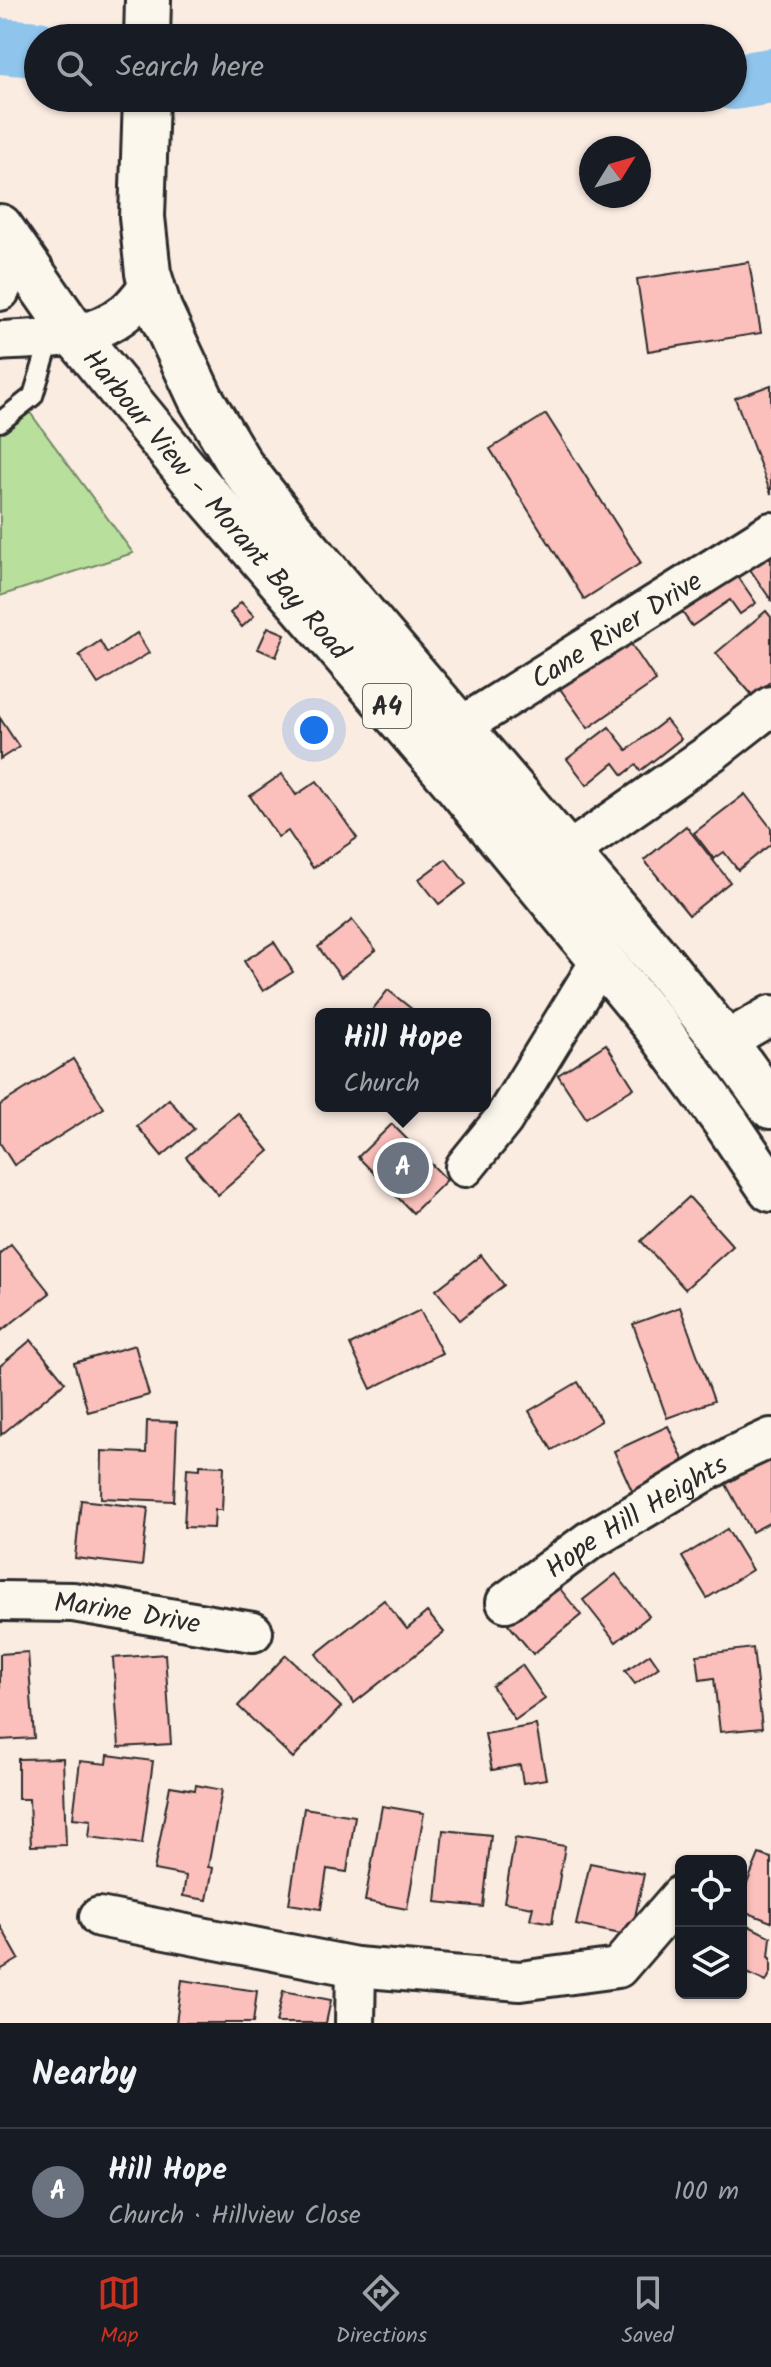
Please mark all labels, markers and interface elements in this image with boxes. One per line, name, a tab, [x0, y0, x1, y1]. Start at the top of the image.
search box	[24, 24, 747, 112]
text: Search here	[116, 44, 264, 92]
icon: search	[52, 46, 96, 90]
north arrow	[579, 136, 651, 208]
street label: Harbour View - Morant Bay Road	[70, 339, 361, 672]
street label: Cane River Drive	[523, 560, 712, 702]
road number: A4	[363, 684, 411, 728]
your location	[294, 710, 334, 750]
popup	[315, 1008, 491, 1112]
text: Hill Hope	[344, 1015, 462, 1063]
text: Church	[344, 1063, 420, 1105]
pin: A	[377, 1138, 429, 1198]
street label: Hope Hill Heights	[536, 1444, 737, 1591]
street label: Marine Drive	[53, 1582, 204, 1648]
map controls	[675, 1855, 747, 1999]
button: locate	[675, 1855, 747, 1927]
button: layers	[675, 1927, 747, 1999]
text: Nearby	[32, 2048, 137, 2102]
text: Hill Hope	[108, 2147, 227, 2195]
text: A	[50, 2171, 66, 2213]
text: 100 m	[674, 2171, 739, 2213]
text: Church · Hillview Close	[108, 2195, 361, 2237]
tab: Map	[97, 2271, 141, 2354]
tab: Directions	[336, 2271, 427, 2354]
tab: Saved	[622, 2271, 674, 2354]

